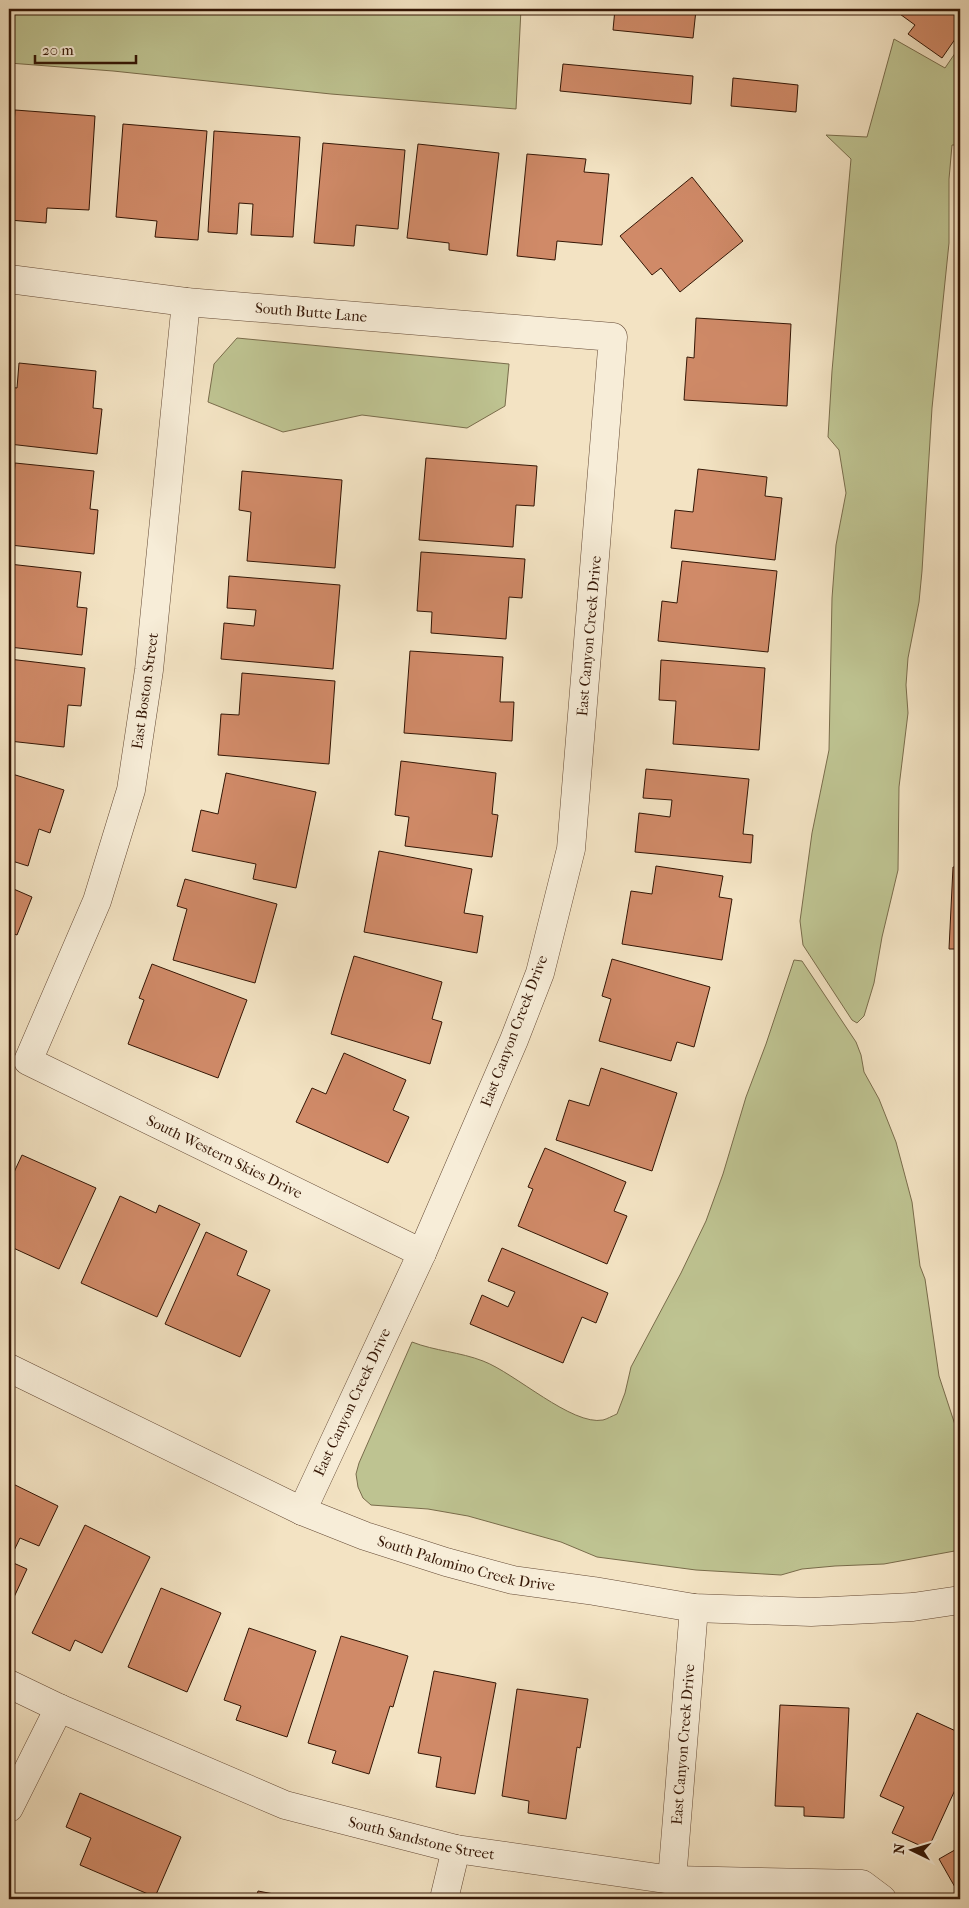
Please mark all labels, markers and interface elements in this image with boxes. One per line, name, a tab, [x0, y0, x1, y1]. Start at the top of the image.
scale bar	[35, 32, 136, 64]
text: 20 m	[42, 41, 74, 59]
street label: South Butte Lane	[254, 299, 368, 326]
street label: East Canyon Creek Drive	[573, 554, 605, 717]
street label: East Boston Street	[128, 631, 162, 750]
street label: East Canyon Creek Drive	[477, 952, 552, 1110]
street label: South Western Skies Drive	[143, 1111, 306, 1203]
street label: East Canyon Creek Drive	[310, 1325, 394, 1479]
street label: South Palomino Creek Drive	[375, 1532, 557, 1595]
street label: East Canyon Creek Drive	[667, 1663, 698, 1826]
street label: South Sandstone Street	[347, 1813, 496, 1864]
north arrow	[886, 1826, 936, 1876]
text: N	[891, 1843, 909, 1855]

